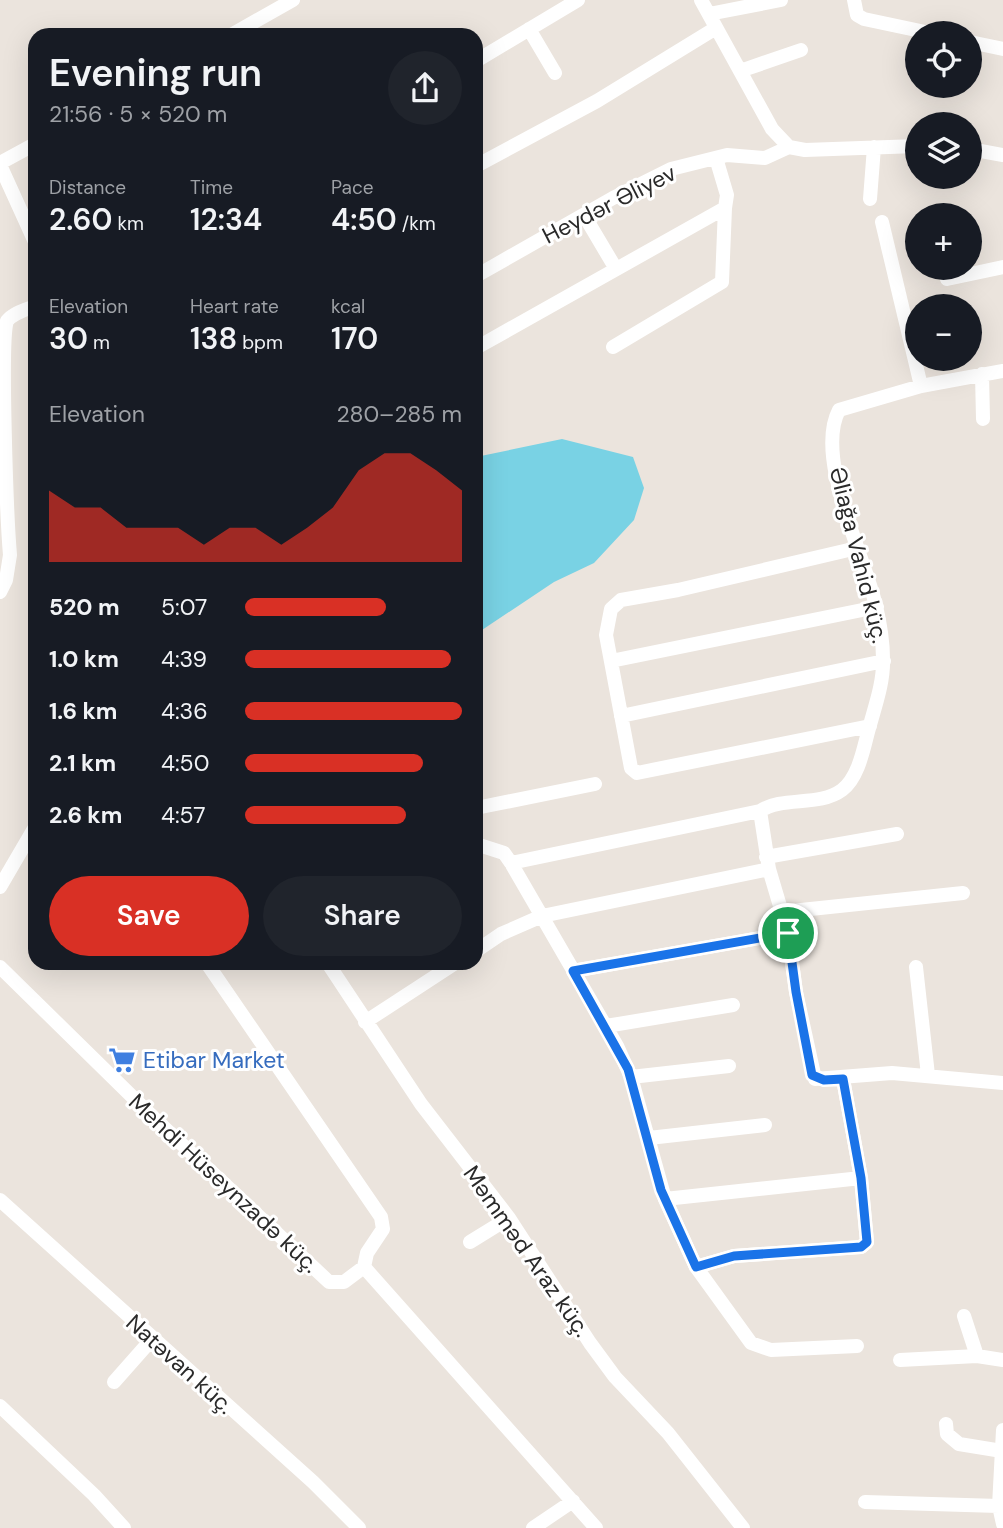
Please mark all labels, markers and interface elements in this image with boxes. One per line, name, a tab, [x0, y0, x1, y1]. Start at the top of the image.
map controls	[905, 21, 982, 371]
button: locate	[905, 21, 982, 98]
text: Evening run	[49, 48, 262, 98]
button: share	[388, 51, 462, 125]
text: 21:56 · 5 × 520 m	[49, 99, 227, 129]
button: layers	[905, 112, 982, 189]
street label: Heydər Əliyev	[537, 157, 681, 251]
text: Distance	[49, 175, 126, 200]
text: Time	[190, 175, 233, 200]
text: Pace	[331, 175, 374, 200]
text: 2.60	[49, 200, 112, 239]
text: 12:34	[190, 200, 262, 239]
text: 4:50	[331, 200, 397, 239]
button: +	[905, 203, 982, 280]
text: km	[112, 211, 144, 236]
text: /km	[397, 211, 436, 236]
text: Elevation	[49, 294, 128, 319]
text: Heart rate	[190, 294, 279, 319]
text: kcal	[331, 294, 365, 319]
button: −	[905, 294, 982, 371]
text: 30	[49, 319, 88, 358]
text: 138	[190, 319, 237, 358]
text: 170	[331, 319, 378, 358]
text: m	[88, 330, 110, 355]
text: bpm	[237, 330, 283, 355]
text: Elevation	[49, 399, 145, 429]
text: 280–285 m	[337, 399, 462, 429]
street label: Əliağa Vahid küç.	[823, 464, 895, 646]
text: 520 m	[49, 592, 120, 622]
text: 5:07	[161, 592, 207, 622]
text: 1.0 km	[49, 644, 119, 674]
text: 4:39	[161, 644, 207, 674]
text: 1.6 km	[49, 696, 117, 726]
text: 4:36	[161, 696, 208, 726]
text: 2.1 km	[49, 748, 116, 778]
text: 4:50	[161, 748, 209, 778]
text: 2.6 km	[49, 800, 122, 830]
text: 4:57	[161, 800, 206, 830]
button: Save	[49, 876, 249, 956]
button: Share	[263, 876, 462, 956]
pin	[758, 903, 818, 963]
icon: arrive	[769, 914, 807, 952]
supermarket icon: Etibar Market	[107, 1045, 137, 1075]
place label: Etibar Market	[143, 1045, 285, 1075]
street label: Mehdi Hüseynzadə küç.	[122, 1087, 326, 1279]
street label: Məmməd Araz küç.	[457, 1159, 597, 1343]
street label: Natəvan küç.	[120, 1308, 240, 1420]

